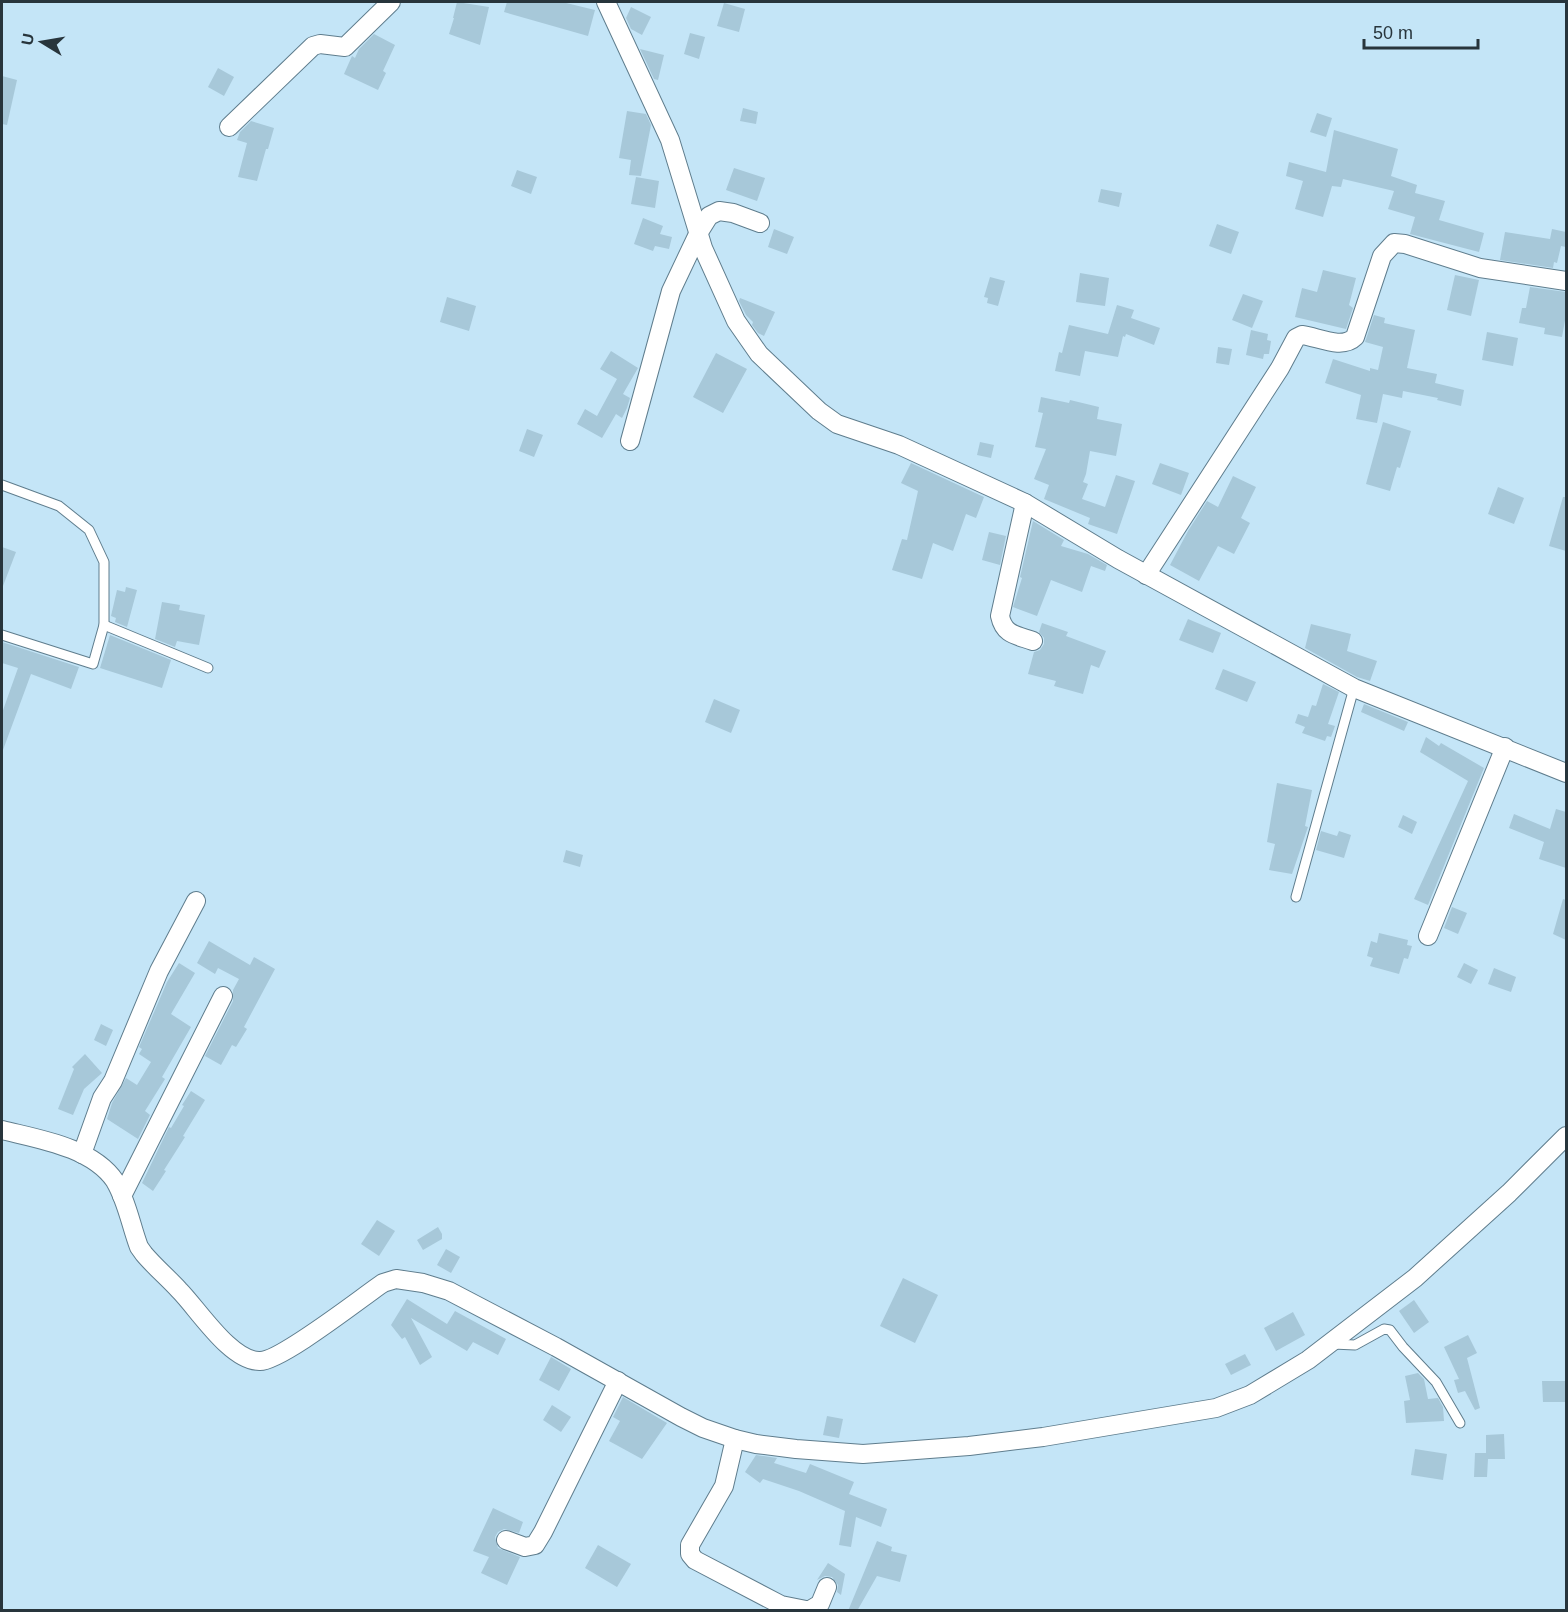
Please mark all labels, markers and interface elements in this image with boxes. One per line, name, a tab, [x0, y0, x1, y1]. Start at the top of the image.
north arrow	[12, 12, 72, 72]
scale bar	[1364, 12, 1478, 50]
text: 50 m	[1373, 23, 1413, 43]
text: U	[18, 32, 37, 47]

